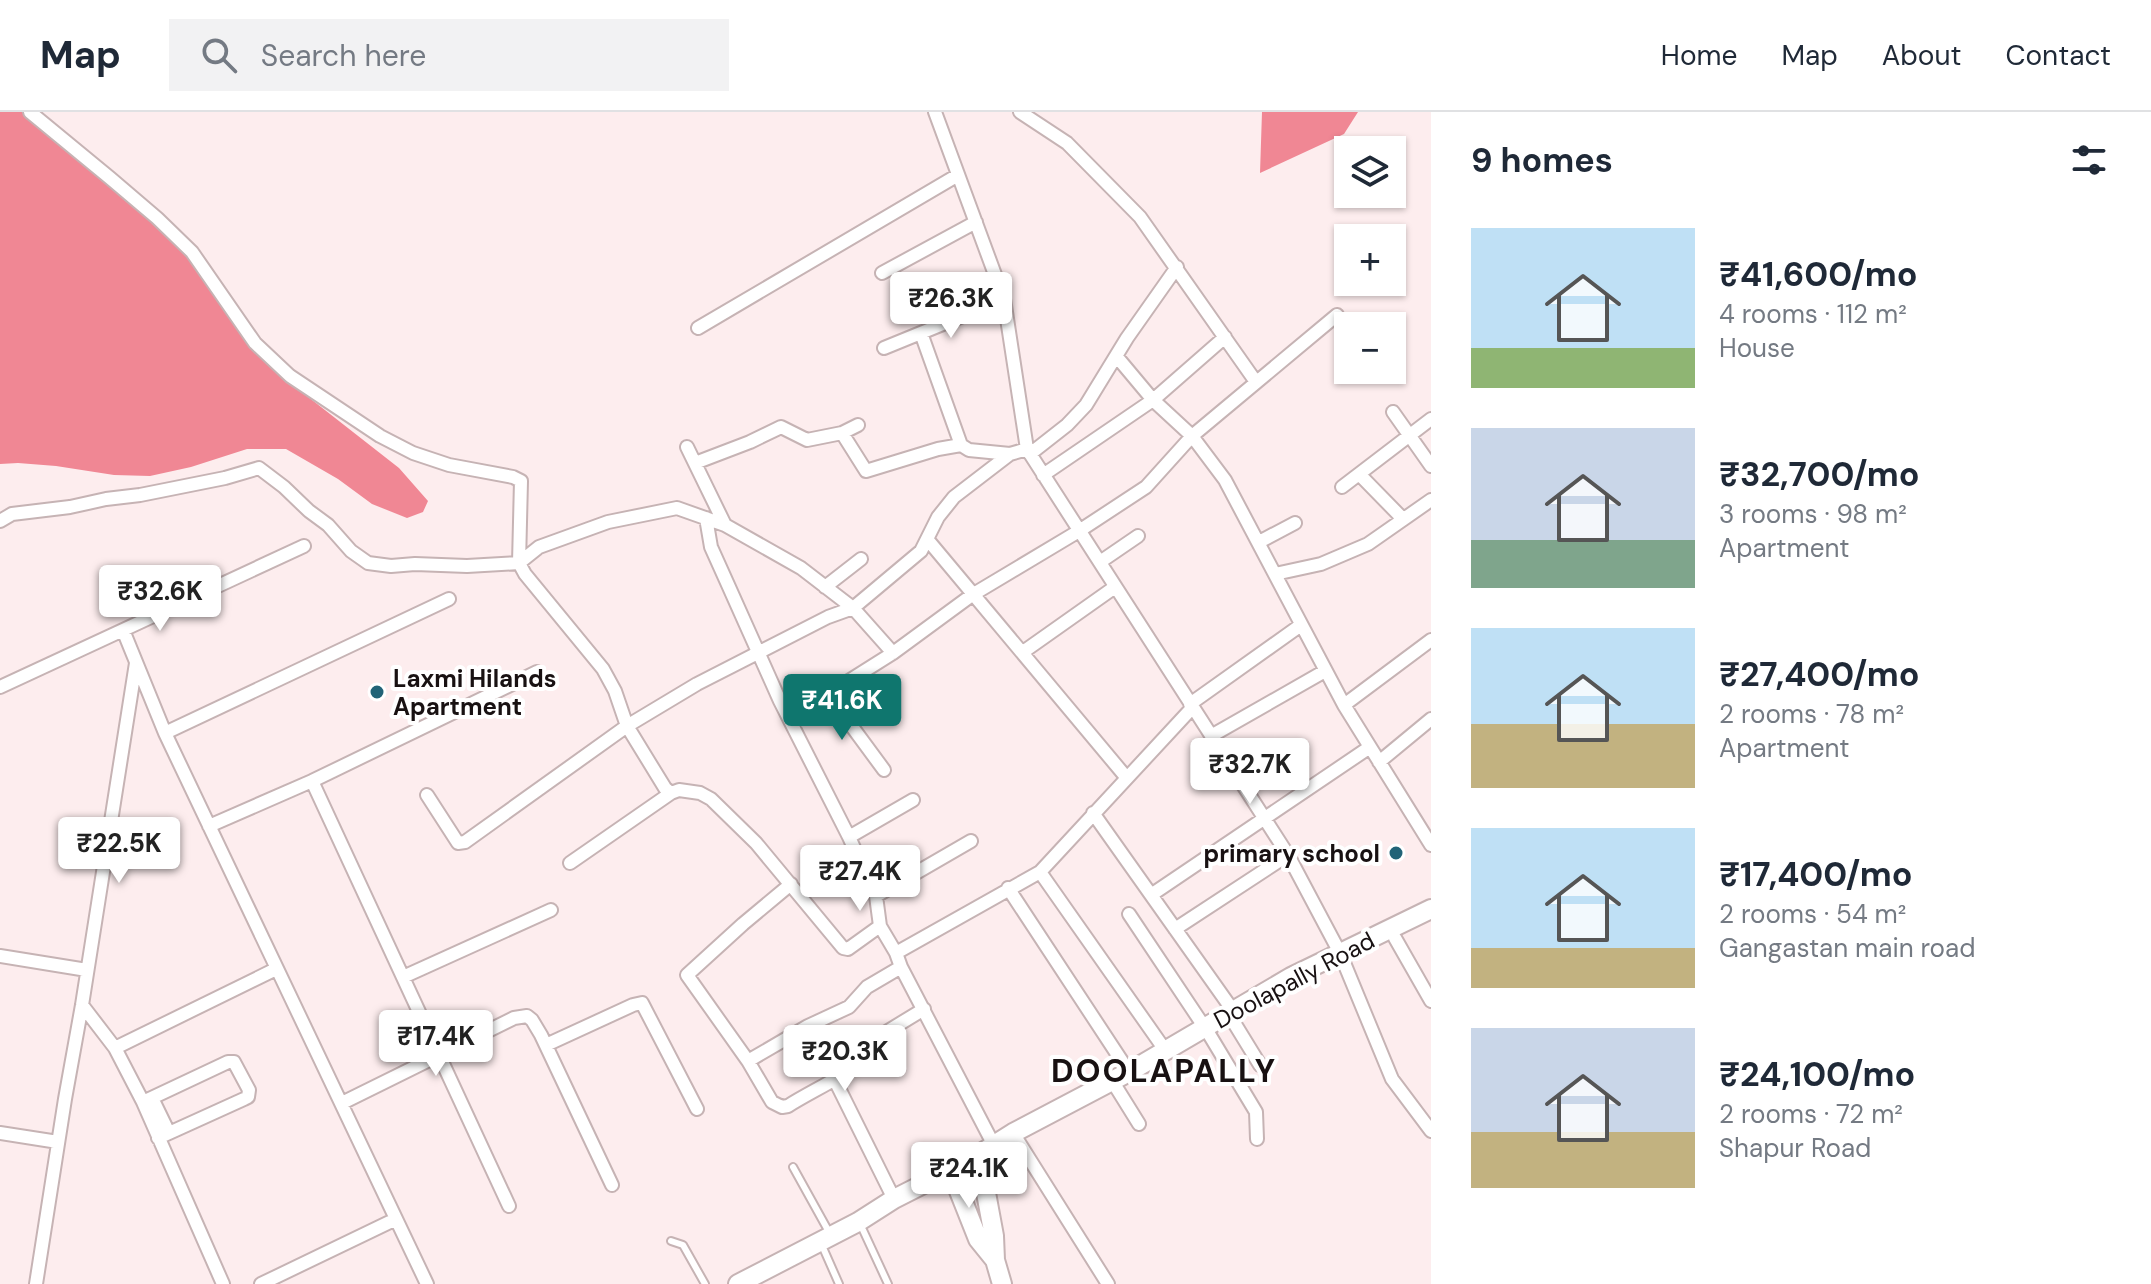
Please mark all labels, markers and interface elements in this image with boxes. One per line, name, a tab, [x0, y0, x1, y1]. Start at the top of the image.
search box	[169, 19, 729, 91]
text: Map	[40, 30, 121, 80]
icon: search	[197, 33, 241, 77]
text: Search here	[261, 36, 426, 75]
text: Home	[1661, 37, 1737, 74]
text: Map	[1781, 37, 1838, 74]
text: About	[1882, 37, 1961, 74]
text: Contact	[2005, 37, 2111, 74]
map controls	[1334, 136, 1406, 384]
button: layers	[1334, 136, 1406, 208]
text: 9 homes	[1471, 138, 1613, 183]
icon: filters	[2067, 138, 2111, 182]
button: +	[1334, 224, 1406, 296]
text: ₹41,600/mo	[1719, 252, 1917, 297]
icon: home	[1535, 260, 1631, 356]
pin: ₹26.3K	[886, 272, 1016, 340]
text: ₹26.3K	[908, 281, 994, 315]
text: 4 rooms · 112 m²	[1719, 297, 1907, 331]
button: −	[1334, 312, 1406, 384]
text: House	[1719, 331, 1795, 365]
text: ₹32,700/mo	[1719, 452, 1920, 497]
icon: home	[1535, 460, 1631, 556]
text: 3 rooms · 98 m²	[1719, 497, 1907, 531]
text: Apartment	[1719, 531, 1850, 565]
pin: ₹32.6K	[95, 565, 225, 633]
text: ₹32.6K	[117, 574, 203, 608]
text: ₹27,400/mo	[1719, 652, 1919, 697]
icon: home	[1535, 660, 1631, 756]
place label: Laxmi Hilands Apartment	[393, 663, 556, 722]
pin: ₹41.6K	[777, 674, 907, 742]
marker: Laxmi Hilands Apartment	[368, 683, 386, 701]
text: ₹41.6K	[801, 683, 883, 717]
text: 2 rooms · 78 m²	[1719, 697, 1904, 731]
text: Apartment	[1719, 731, 1850, 765]
pin: ₹32.7K	[1185, 738, 1315, 806]
text: ₹32.7K	[1208, 747, 1292, 781]
pin: ₹22.5K	[54, 817, 184, 885]
text: ₹22.5K	[76, 826, 162, 860]
place label: primary school	[1203, 838, 1380, 869]
marker: primary school	[1387, 844, 1405, 862]
pin: ₹27.4K	[795, 845, 925, 913]
text: ₹17,400/mo	[1719, 852, 1912, 897]
text: ₹27.4K	[818, 854, 902, 888]
icon: home	[1535, 860, 1631, 956]
text: 2 rooms · 54 m²	[1719, 897, 1906, 931]
street label: Doolapally Road	[1208, 925, 1380, 1035]
text: Gangastan main road	[1719, 931, 1975, 965]
pin: ₹17.4K	[371, 1010, 501, 1078]
text: ₹17.4K	[397, 1019, 475, 1053]
pin: ₹20.3K	[780, 1025, 910, 1093]
text: ₹20.3K	[801, 1034, 889, 1068]
district label: DOOLAPALLY	[1051, 1050, 1277, 1092]
text: ₹24,100/mo	[1719, 1052, 1915, 1097]
icon: home	[1535, 1060, 1631, 1156]
text: 2 rooms · 72 m²	[1719, 1097, 1903, 1131]
text: Shapur Road	[1719, 1131, 1871, 1165]
pin: ₹24.1K	[904, 1142, 1034, 1210]
text: ₹24.1K	[929, 1151, 1009, 1185]

